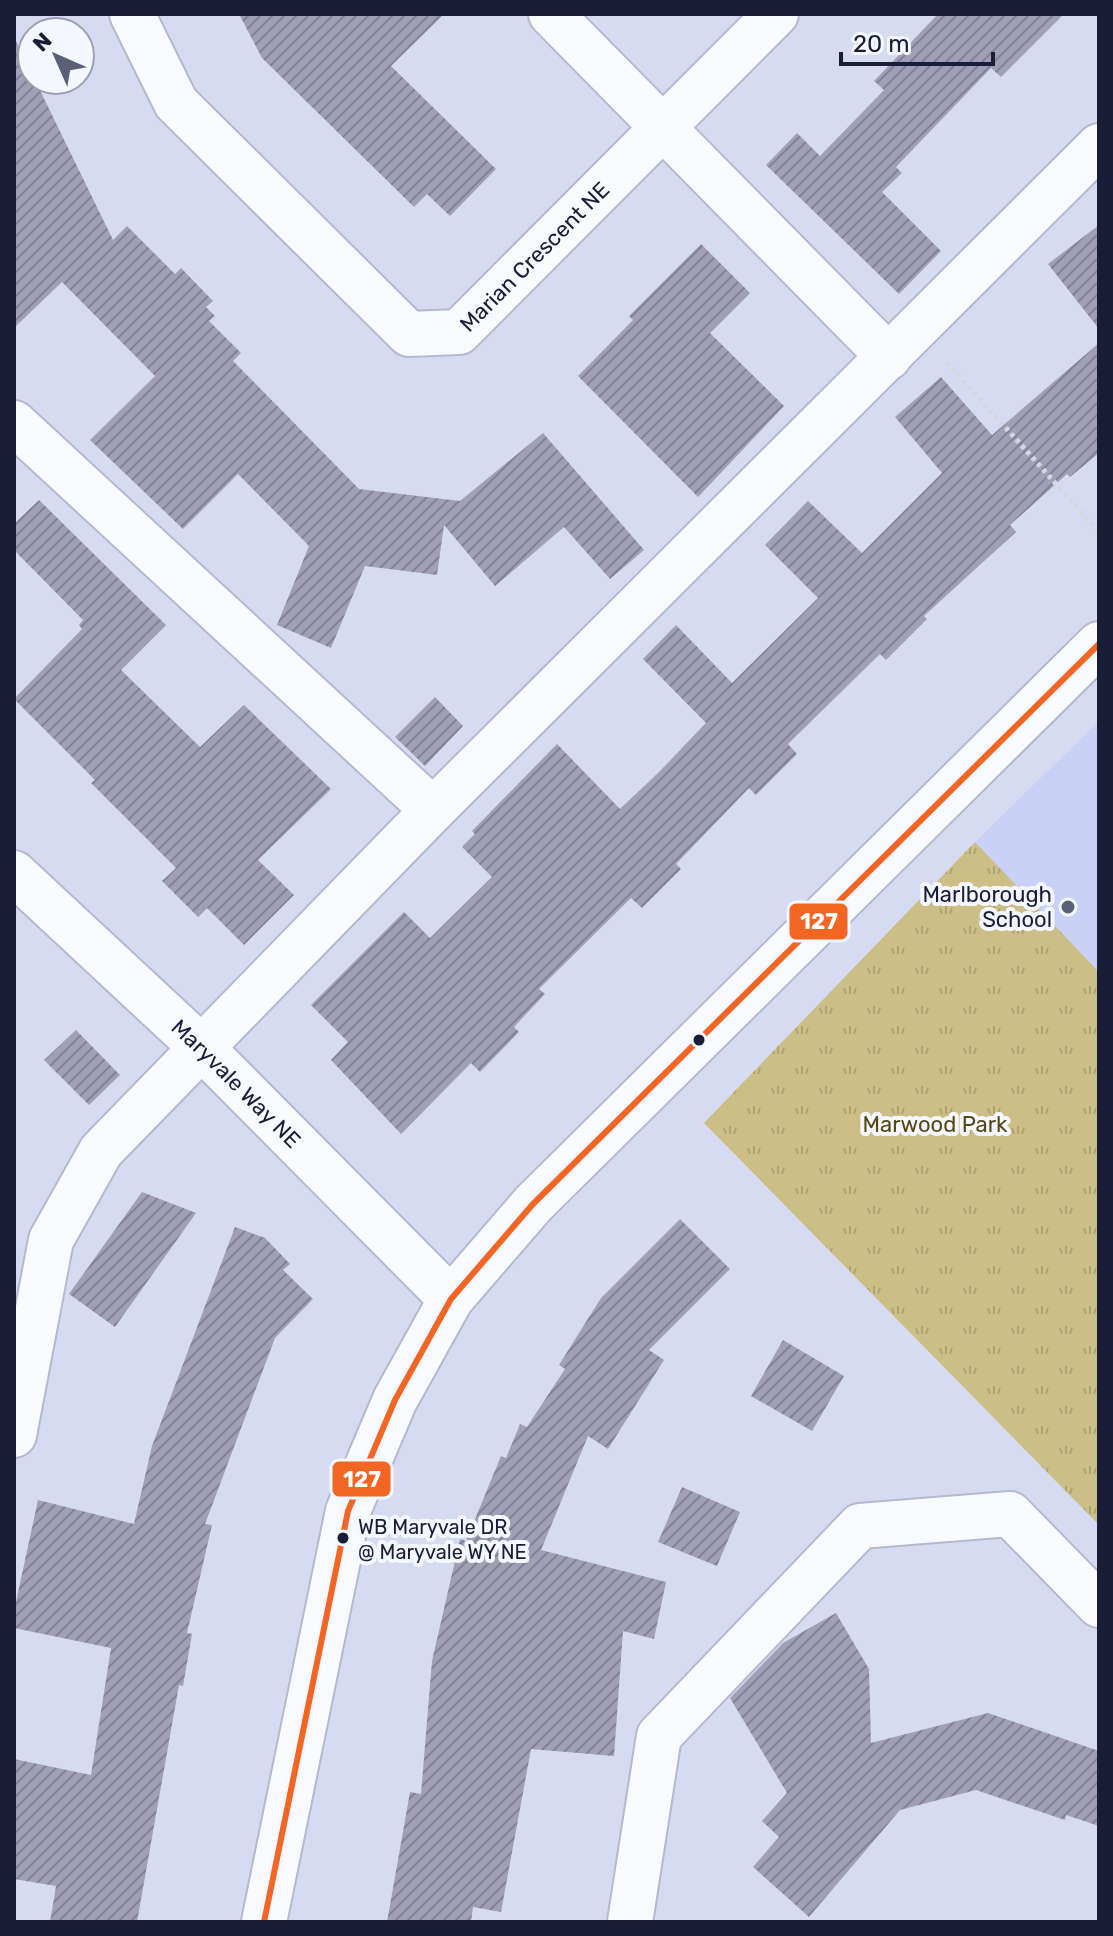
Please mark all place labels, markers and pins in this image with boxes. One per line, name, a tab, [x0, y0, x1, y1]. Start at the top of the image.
place label: Marlborough School	[922, 881, 1052, 933]
marker: Marlborough School	[1059, 898, 1077, 916]
unlabelled marker	[691, 1032, 707, 1048]
place label: WB Maryvale DR @ Maryvale WY NE	[358, 1515, 527, 1564]
marker: WB Maryvale DR @ Maryvale WY NE	[335, 1530, 351, 1546]

